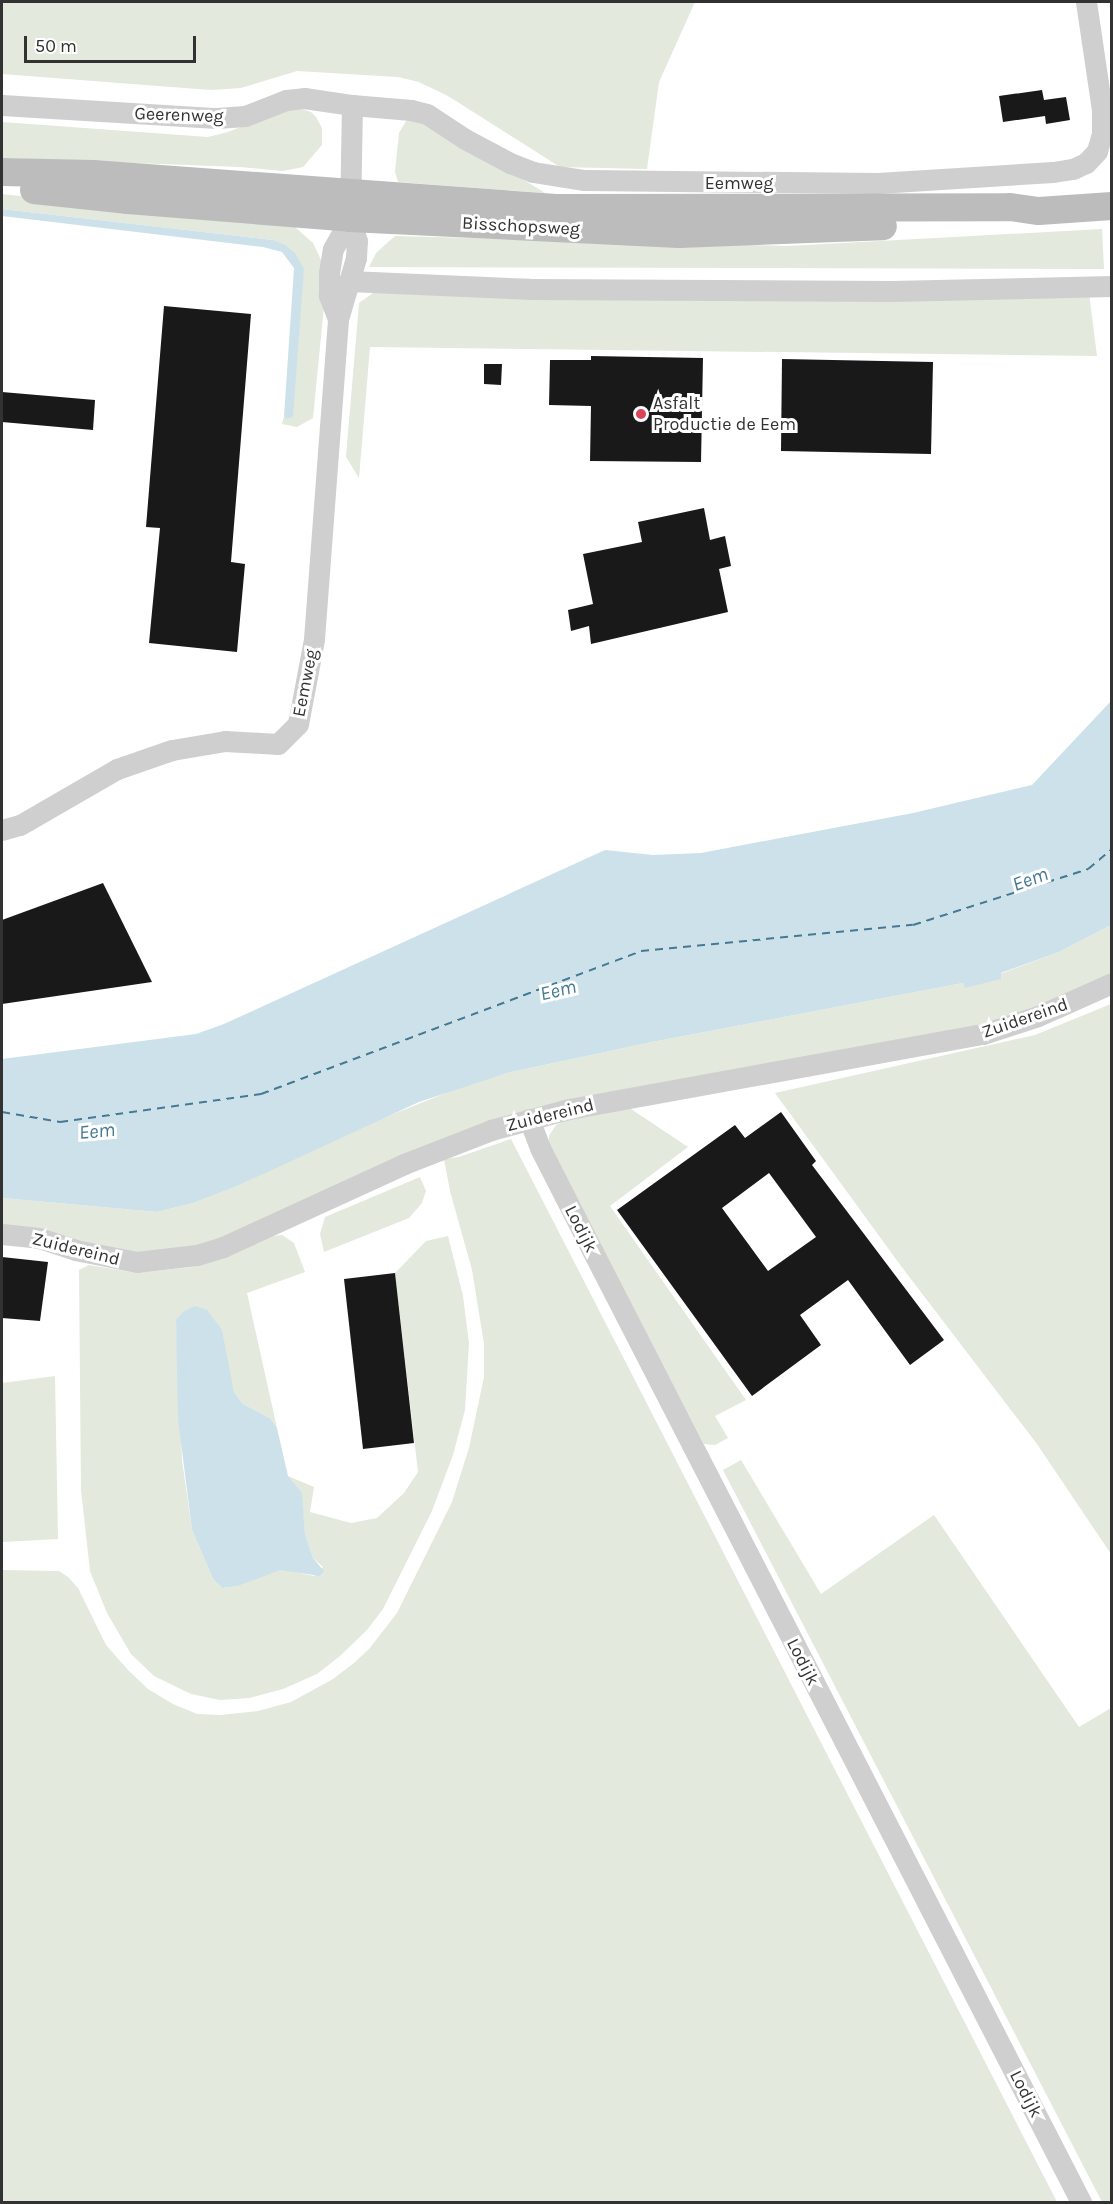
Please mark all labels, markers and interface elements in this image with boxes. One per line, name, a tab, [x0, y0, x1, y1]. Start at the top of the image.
scale bar	[27, 24, 200, 62]
text: 50 m	[35, 35, 77, 57]
street label: Geerenweg	[134, 103, 224, 127]
street label: Eemweg	[705, 172, 773, 194]
street label: Bisschopsweg	[462, 212, 580, 240]
place label: Asfalt Productie de Eem	[653, 393, 796, 436]
marker: Asfalt Productie de Eem	[634, 407, 648, 421]
street label: Eemweg	[288, 647, 322, 719]
water label: Eem	[1009, 862, 1051, 896]
water label: Eem	[538, 974, 578, 1006]
street label: Zuidereind	[979, 993, 1071, 1043]
street label: Zuidereind	[504, 1094, 596, 1136]
water label: Eem	[78, 1117, 116, 1145]
street label: Lodijk	[560, 1202, 602, 1256]
street label: Zuidereind	[30, 1228, 122, 1270]
street label: Lodijk	[782, 1635, 824, 1689]
street label: Lodijk	[1005, 2067, 1047, 2121]

